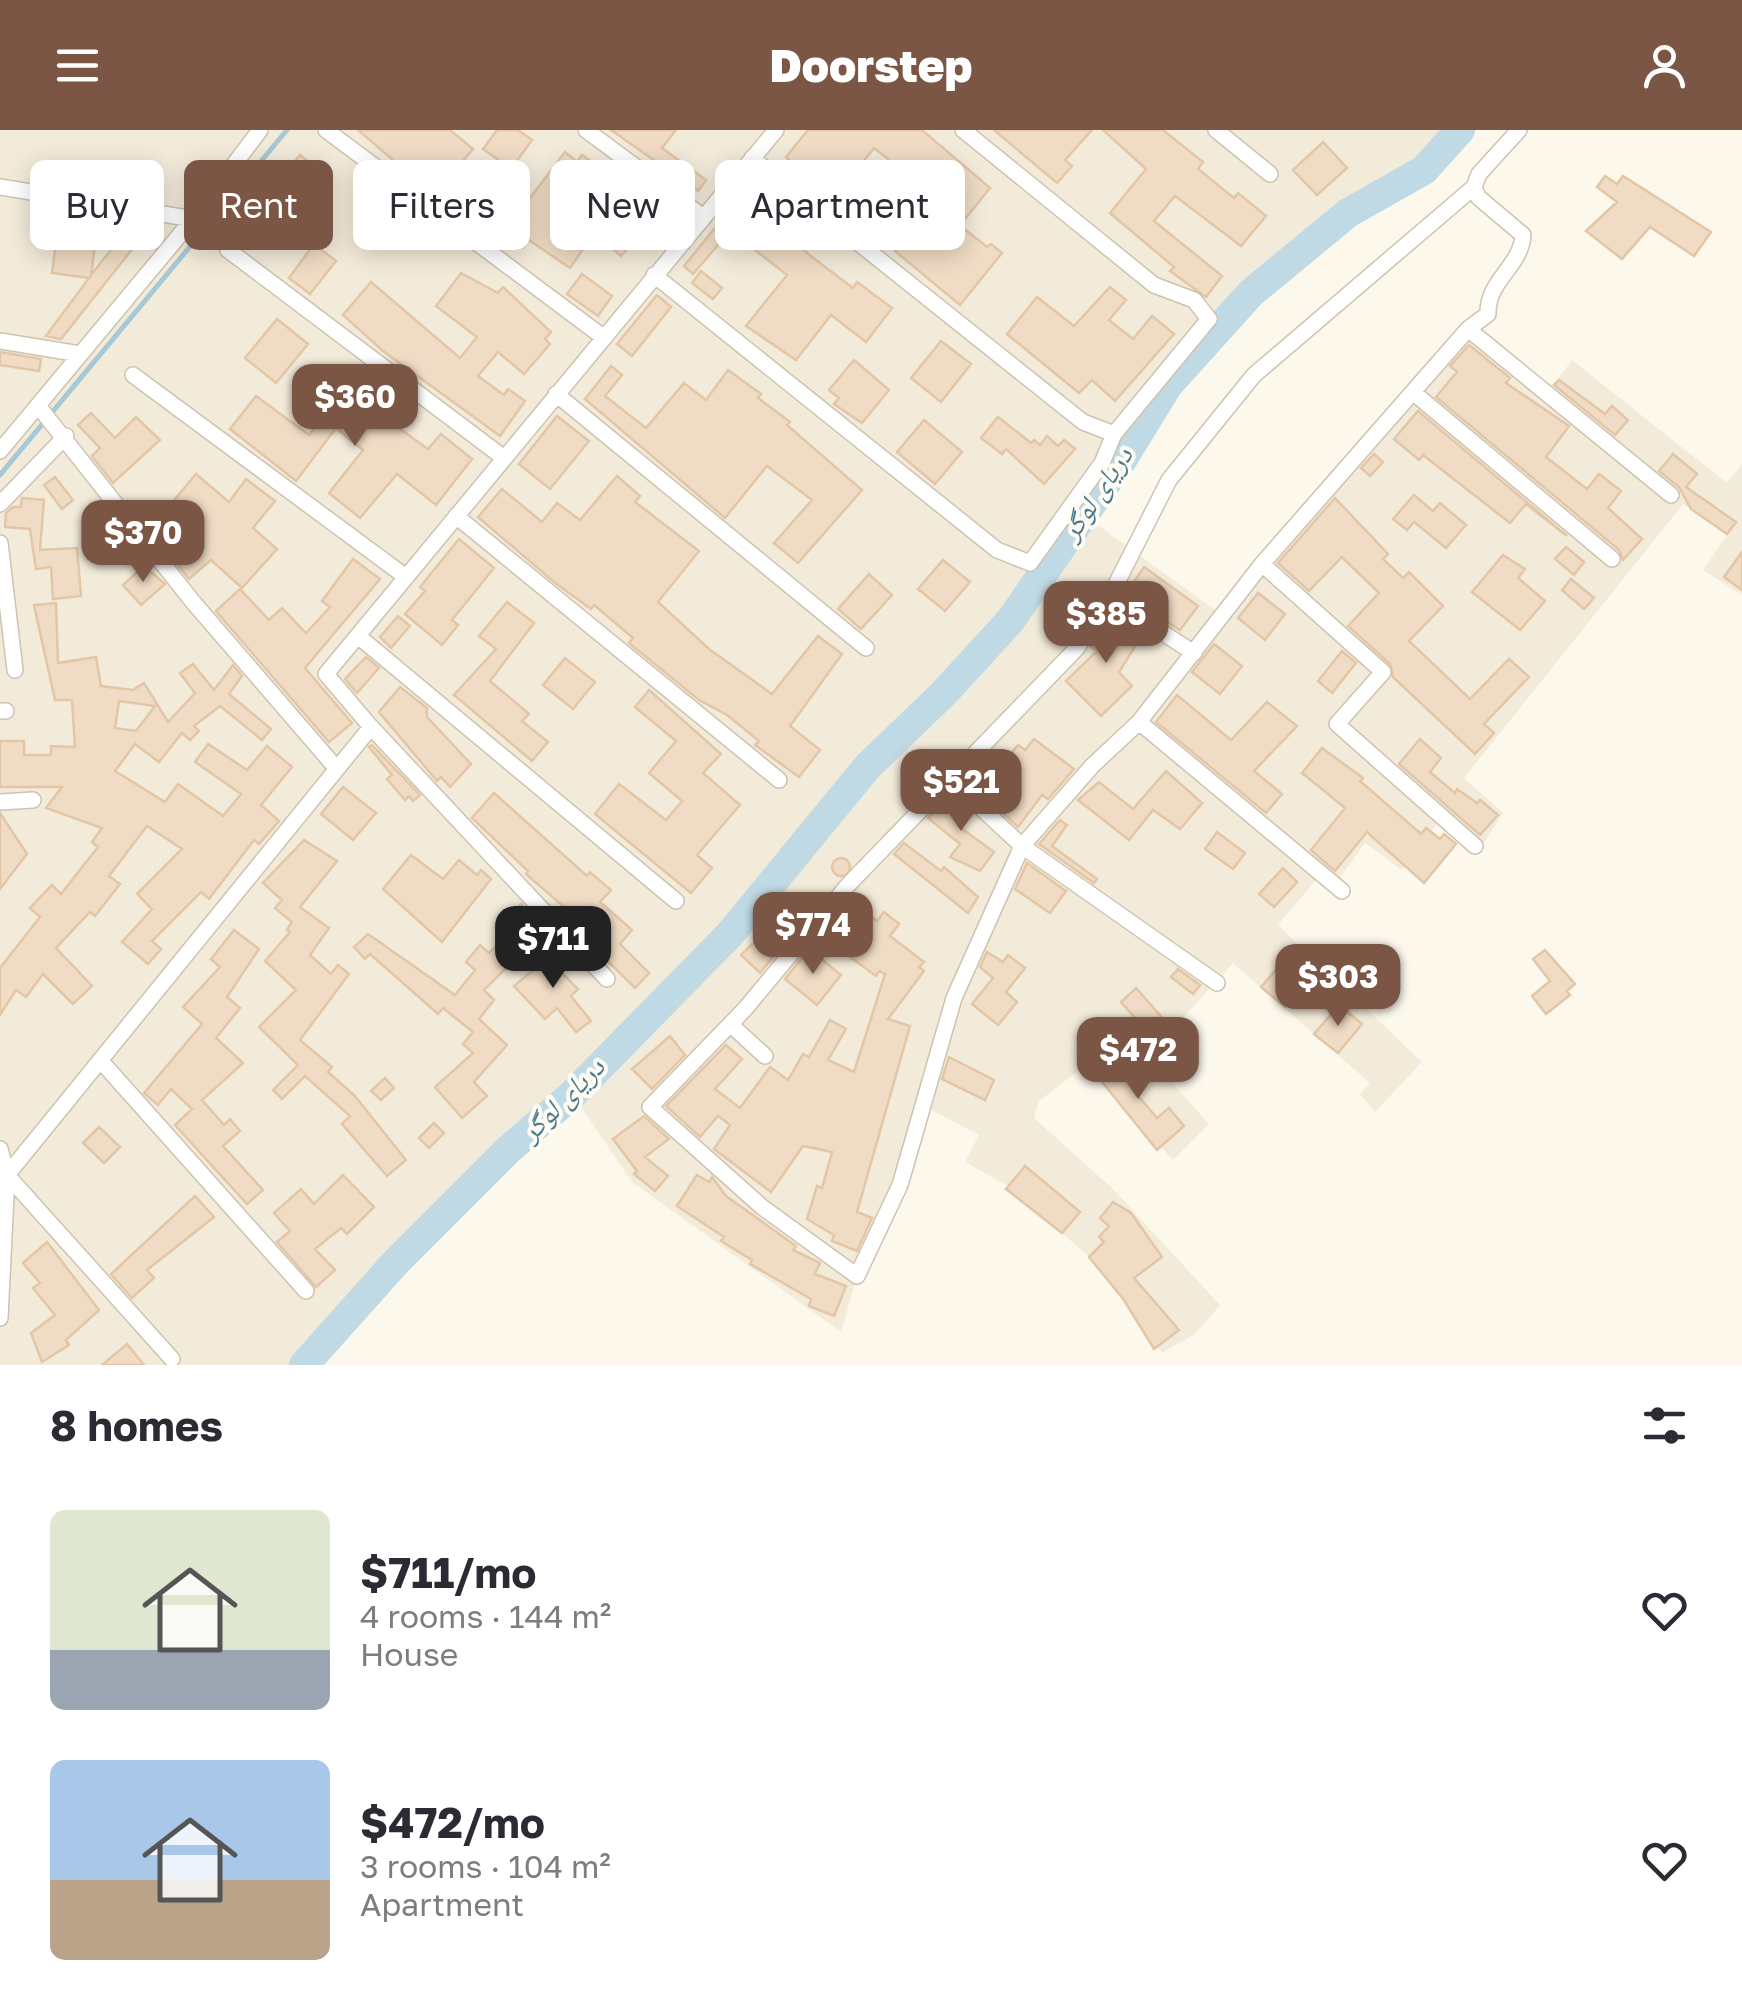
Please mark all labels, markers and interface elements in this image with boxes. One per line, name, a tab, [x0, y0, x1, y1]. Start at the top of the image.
icon: menu	[50, 38, 105, 93]
text: Doorstep	[770, 38, 972, 92]
icon: person	[1637, 38, 1692, 93]
chip: Buy	[30, 160, 164, 250]
chip: Rent	[184, 160, 333, 250]
chip: Filters	[353, 160, 530, 250]
chip: New	[550, 160, 695, 250]
chip: Apartment	[715, 160, 965, 250]
pin: $360	[296, 364, 414, 449]
text: $360	[314, 377, 396, 415]
water label: دریای لوگر	[1051, 439, 1141, 548]
pin: $370	[84, 500, 202, 585]
text: $370	[103, 513, 183, 551]
pin: $385	[1047, 581, 1165, 666]
text: $385	[1066, 594, 1146, 632]
pin: $521	[902, 749, 1020, 834]
text: $521	[923, 762, 999, 800]
pin: $774	[754, 892, 872, 977]
text: $774	[775, 905, 851, 943]
pin: $711	[494, 906, 612, 991]
text: $711	[517, 919, 589, 957]
pin: $303	[1279, 944, 1397, 1029]
text: $303	[1297, 957, 1379, 995]
pin: $472	[1079, 1017, 1197, 1102]
text: $472	[1099, 1030, 1177, 1068]
water label: دریای لوگر	[511, 1049, 612, 1150]
icon: filters	[1637, 1398, 1692, 1453]
text: 8 homes	[50, 1400, 223, 1450]
text: $711/mo	[360, 1547, 536, 1597]
icon: home	[130, 1550, 250, 1670]
icon: heart	[1637, 1583, 1692, 1638]
text: 4 rooms · 144 m²	[360, 1597, 611, 1635]
text: House	[360, 1635, 458, 1673]
text: $472/mo	[360, 1797, 545, 1847]
icon: home	[130, 1800, 250, 1920]
icon: heart	[1637, 1833, 1692, 1888]
text: 3 rooms · 104 m²	[360, 1847, 611, 1885]
text: Apartment	[360, 1885, 524, 1923]

